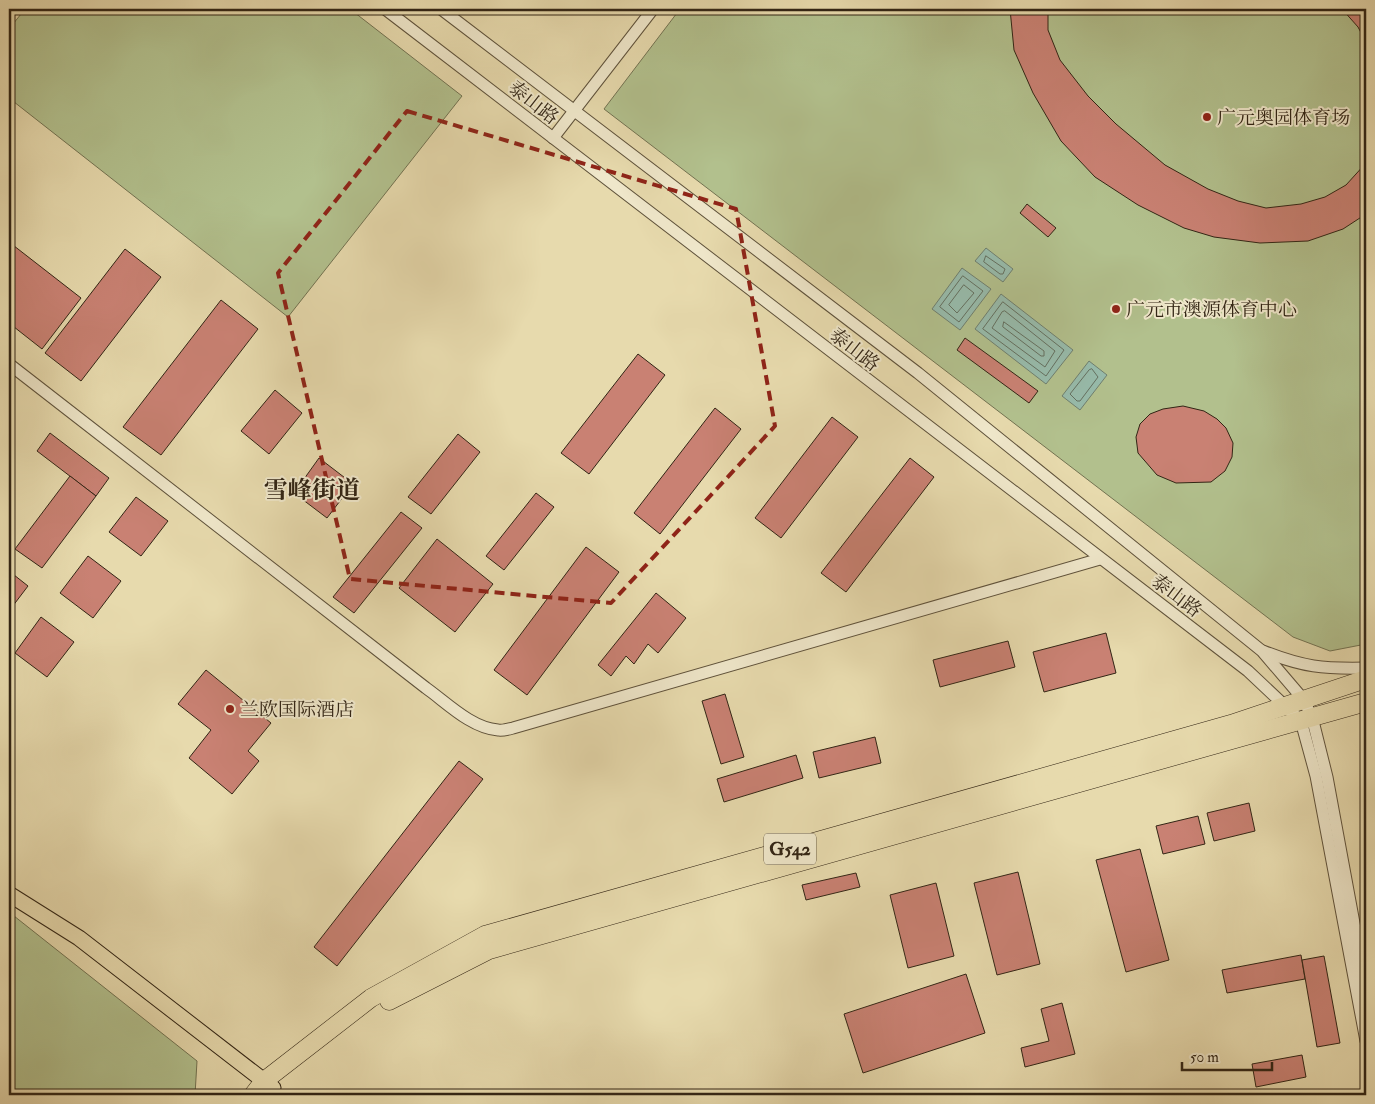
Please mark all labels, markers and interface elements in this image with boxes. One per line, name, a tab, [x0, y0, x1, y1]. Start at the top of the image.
street label: 泰山路	[504, 76, 563, 130]
place label: 广元奥园体育场	[1217, 106, 1350, 130]
marker: 广元奥园体育场	[1201, 111, 1213, 123]
place label: 广元市澳源体育中心	[1126, 298, 1297, 322]
marker: 广元市澳源体育中心	[1110, 303, 1122, 315]
street label: 泰山路	[825, 323, 884, 377]
district label: 雪峰街道	[264, 475, 360, 506]
street label: 泰山路	[1146, 569, 1206, 623]
place label: 兰欧国际酒店	[240, 698, 354, 722]
marker: 兰欧国际酒店	[224, 703, 236, 715]
road number: G542	[764, 834, 816, 864]
scale bar	[1182, 1039, 1272, 1071]
text: 50 m	[1190, 1048, 1219, 1067]

